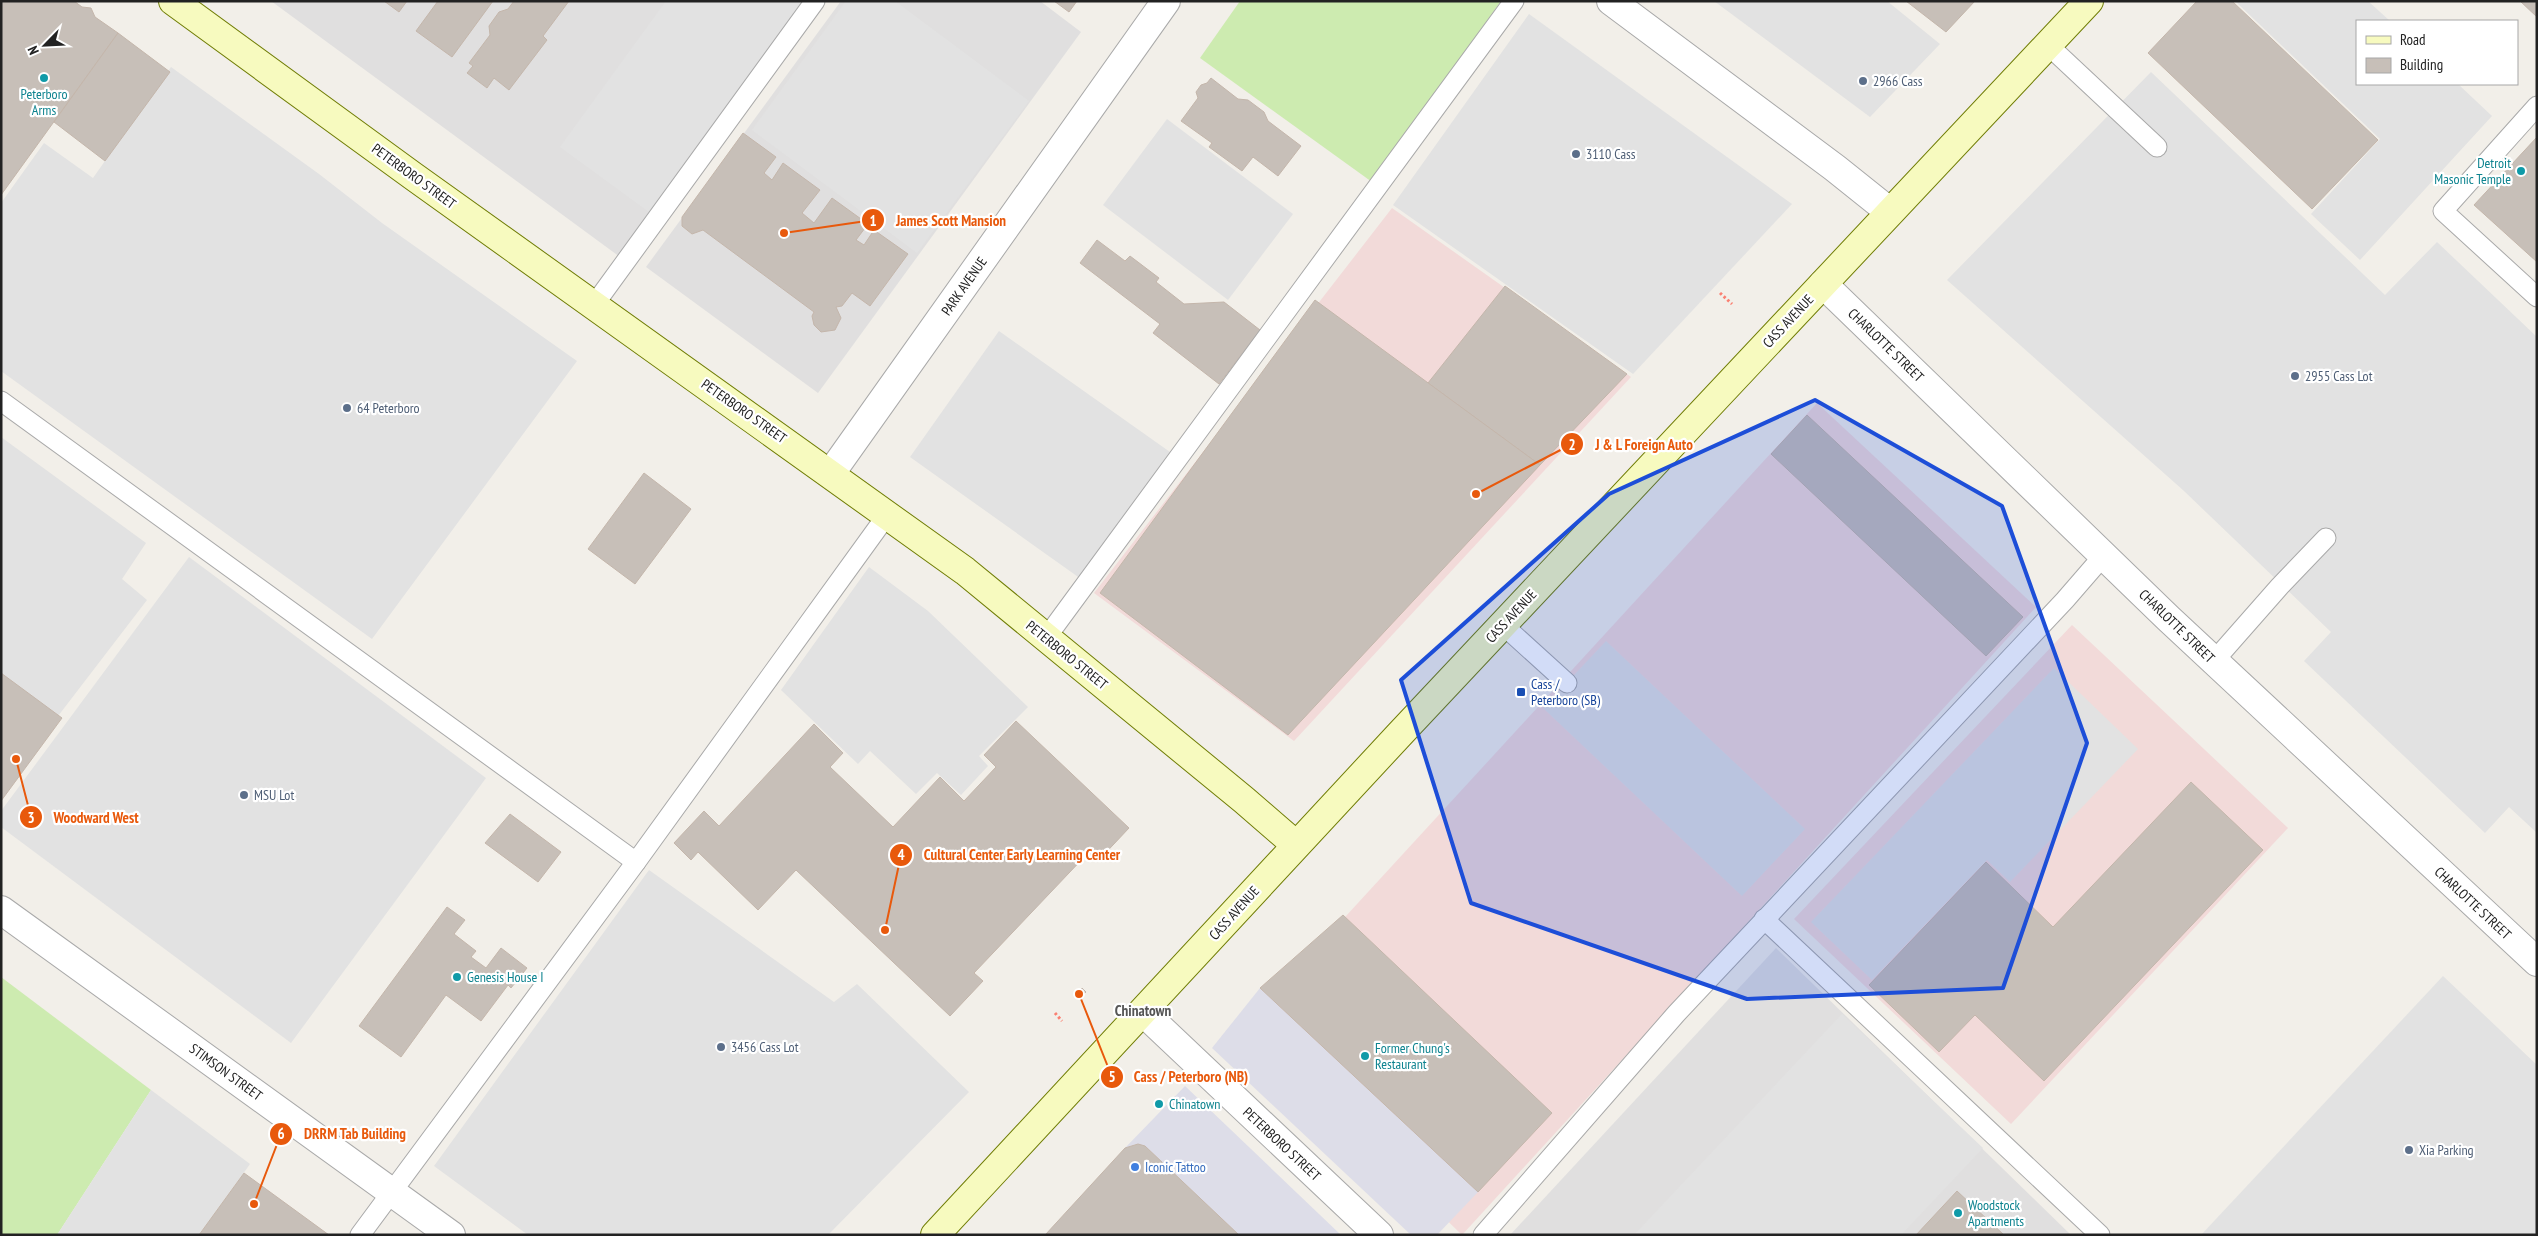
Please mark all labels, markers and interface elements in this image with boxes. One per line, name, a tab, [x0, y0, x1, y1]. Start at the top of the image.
north arrow	[20, 20, 70, 70]
legend	[2356, 20, 2518, 85]
text: Road	[2400, 30, 2426, 49]
text: N	[23, 43, 43, 57]
text: Building	[2400, 55, 2443, 74]
marker: Peterboro Arms	[38, 72, 50, 84]
place label: 2966 Cass	[1873, 72, 1923, 90]
marker: 2966 Cass	[1857, 75, 1869, 87]
place label: Peterboro Arms	[20, 85, 68, 119]
street label: PETERBORO STREET	[368, 139, 460, 213]
place label: 3110 Cass	[1586, 145, 1636, 163]
marker: 3110 Cass	[1570, 148, 1582, 160]
place label: Detroit Masonic Temple	[2434, 154, 2511, 188]
marker: Detroit Masonic Temple	[2515, 165, 2527, 177]
callout: James Scott Mansion	[861, 205, 1016, 235]
text: 1	[869, 211, 877, 230]
text: James Scott Mansion	[895, 211, 1006, 230]
street label: PARK AVENUE	[937, 253, 991, 319]
street label: CASS AVENUE	[1759, 290, 1817, 352]
street label: CHARLOTTE STREET	[1844, 304, 1928, 386]
place label: 2955 Cass Lot	[2305, 367, 2373, 385]
marker: 2955 Cass Lot	[2289, 370, 2301, 382]
street label: PETERBORO STREET	[698, 375, 791, 447]
place label: 64 Peterboro	[357, 399, 420, 417]
marker: 64 Peterboro	[341, 402, 353, 414]
callout: J & L Foreign Auto	[1559, 429, 1703, 459]
text: 2	[1568, 435, 1576, 454]
text: J & L Foreign Auto	[1594, 435, 1693, 454]
street label: CASS AVENUE	[1482, 585, 1540, 647]
street label: CHARLOTTE STREET	[2135, 585, 2219, 667]
street label: PETERBORO STREET	[1023, 617, 1112, 694]
place label: Cass / Peterboro (SB)	[1531, 675, 1601, 709]
marker: Cass / Peterboro (SB)	[1515, 686, 1527, 698]
place label: MSU Lot	[254, 786, 294, 804]
marker: MSU Lot	[238, 789, 250, 801]
callout: Woodward West	[18, 802, 149, 832]
text: 3	[27, 808, 35, 827]
text: Woodward West	[52, 808, 139, 827]
callout: Cultural Center Early Learning Center	[888, 840, 1131, 870]
text: 4	[897, 845, 905, 864]
text: Cultural Center Early Learning Center	[924, 845, 1121, 864]
street label: CHARLOTTE STREET	[2431, 863, 2516, 944]
street label: CASS AVENUE	[1205, 882, 1263, 944]
place label: Genesis House I	[467, 968, 543, 986]
marker: Genesis House I	[451, 971, 463, 983]
district label: Chinatown	[1115, 1001, 1172, 1020]
place label: 3456 Cass Lot	[731, 1038, 799, 1056]
street label: STIMSON STREET	[186, 1039, 267, 1105]
place label: Former Chung's Restaurant	[1375, 1039, 1450, 1073]
marker: 3456 Cass Lot	[715, 1041, 727, 1053]
marker: Former Chung's Restaurant	[1359, 1050, 1371, 1062]
callout: Cass / Peterboro (NB)	[1099, 1062, 1258, 1092]
text: 5	[1108, 1067, 1116, 1086]
text: Cass / Peterboro (NB)	[1134, 1067, 1248, 1086]
place label: Chinatown	[1169, 1095, 1220, 1113]
marker: Chinatown	[1153, 1098, 1165, 1110]
street label: PETERBORO STREET	[1239, 1103, 1325, 1185]
callout: DRRM Tab Building	[269, 1119, 416, 1149]
text: 6	[277, 1124, 285, 1143]
text: DRRM Tab Building	[304, 1124, 406, 1143]
place label: Xia Parking	[2419, 1141, 2474, 1159]
marker: Xia Parking	[2403, 1144, 2415, 1156]
place label: Iconic Tattoo	[1145, 1158, 1206, 1176]
marker: Iconic Tattoo	[1129, 1161, 1141, 1173]
place label: Woodstock Apartments	[1968, 1196, 2024, 1230]
marker: Woodstock Apartments	[1952, 1207, 1964, 1219]

